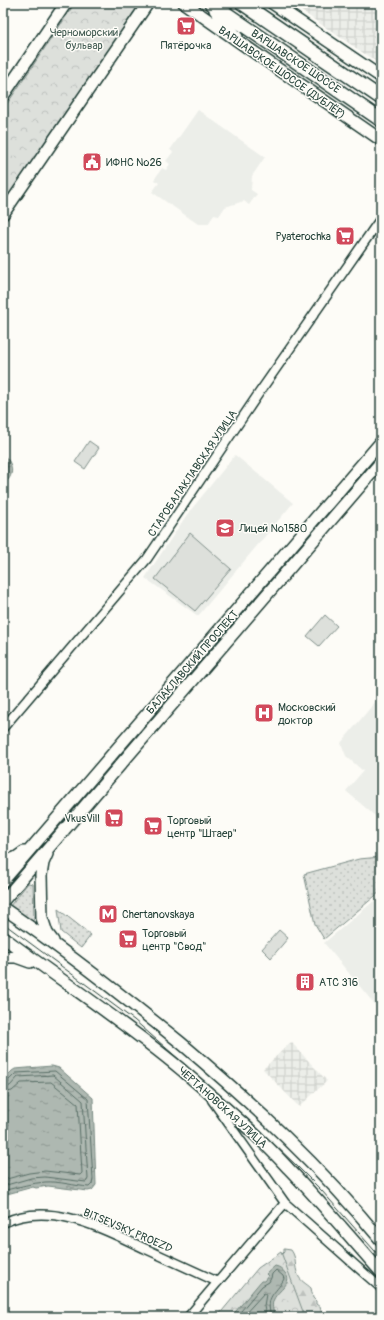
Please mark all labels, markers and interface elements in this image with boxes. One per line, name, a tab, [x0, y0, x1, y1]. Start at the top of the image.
supermarket icon: Пятёрочка	[175, 15, 197, 37]
street label: ВАРШАВСКОЕ ШОССЕ (ДУБЛЁР)	[216, 23, 348, 121]
park label: Черноморский бульвар	[50, 26, 118, 52]
street label: ВАРШАВСКОЕ ШОССЕ	[249, 27, 343, 96]
place label: Пятёрочка	[161, 39, 211, 52]
public building icon: ИФНС №26	[81, 151, 103, 173]
place label: ИФНС №26	[106, 156, 162, 169]
supermarket icon: Pyaterochka	[334, 225, 356, 247]
place label: Pyaterochka	[276, 230, 331, 243]
street label: СТАРОБАЛАКЛАВСКАЯ УЛИЦА	[145, 407, 240, 539]
school or university icon: Лицей №1580	[214, 517, 236, 539]
place label: Лицей №1580	[238, 522, 307, 535]
street label: БАЛАКЛАВСКИЙ ПРОСПЕКТ	[144, 608, 241, 717]
place label: Московский доктор	[278, 701, 336, 727]
hospital icon: Московский доктор	[253, 702, 275, 724]
supermarket icon: VkusVill	[103, 807, 125, 829]
place label: VkusVill	[65, 812, 100, 825]
place label: Торговый центр "Штаер"	[167, 814, 237, 840]
supermarket icon: Торговый центр "Штаер"	[142, 815, 164, 837]
metro station icon: Chertanovskaya	[97, 903, 119, 925]
place label: Chertanovskaya	[122, 908, 194, 921]
place label: Торговый центр "Свод"	[142, 927, 207, 953]
supermarket icon: Торговый центр "Свод"	[117, 928, 139, 950]
building icon: АТС 316	[294, 971, 316, 993]
place label: АТС 316	[319, 976, 358, 989]
street label: ЧЕРТАНОВСКАЯ УЛИЦА	[176, 1064, 270, 1151]
street label: BITSEVSKY PROEZD	[81, 1206, 174, 1255]

